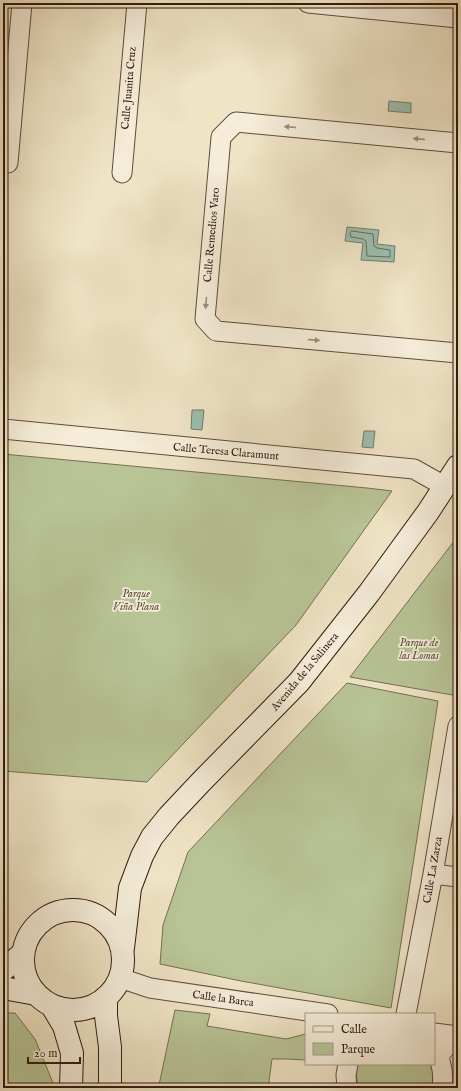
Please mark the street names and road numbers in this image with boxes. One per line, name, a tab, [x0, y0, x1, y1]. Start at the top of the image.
street label: Calle Juanita Cruz	[118, 46, 140, 130]
street label: Calle Remedios Varo	[201, 187, 223, 283]
street label: Calle Teresa Claramunt	[172, 440, 280, 464]
street label: Avenida de la Salinera	[267, 630, 342, 715]
street label: Calle La Zarza	[420, 835, 446, 904]
street label: Calle la Barca	[191, 988, 255, 1010]

